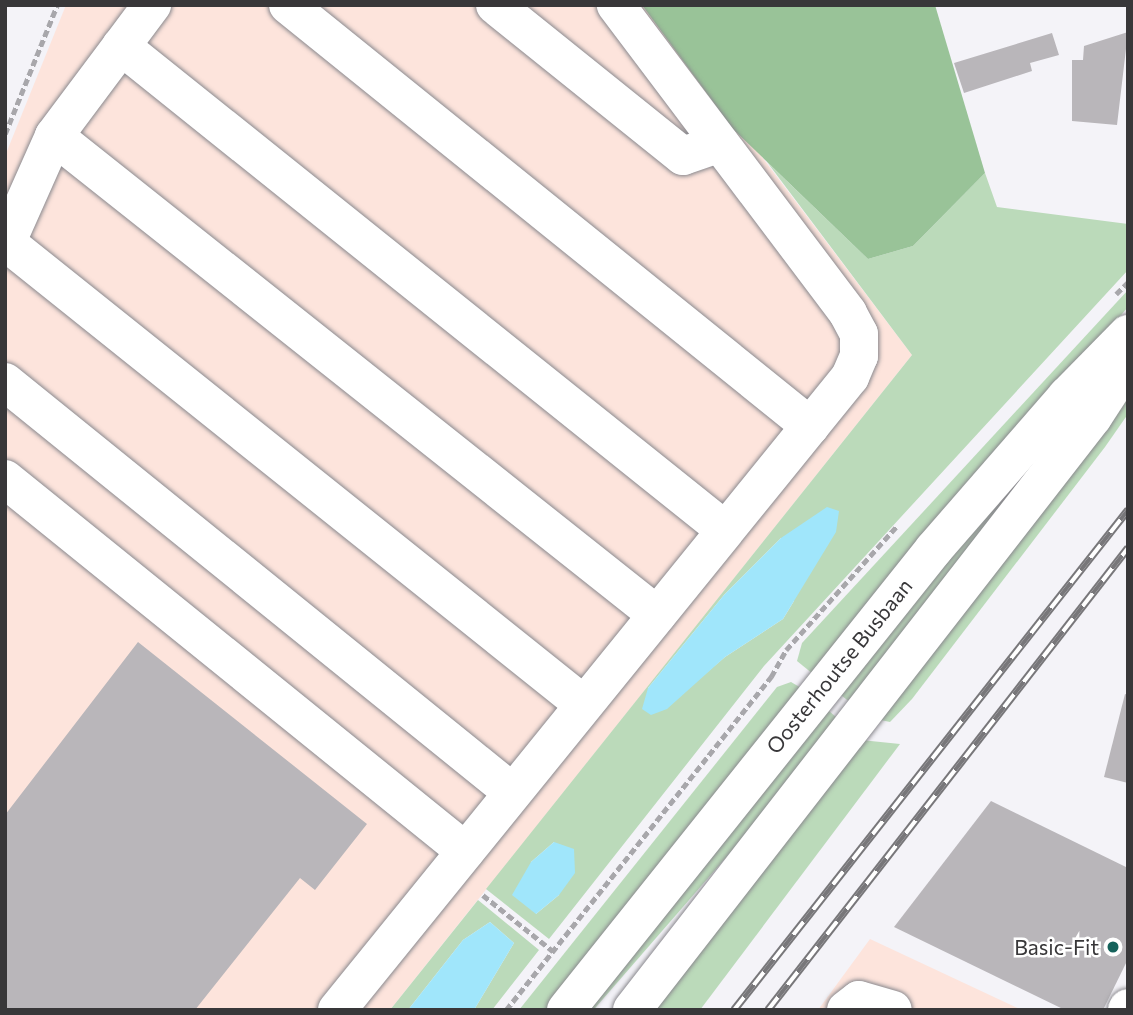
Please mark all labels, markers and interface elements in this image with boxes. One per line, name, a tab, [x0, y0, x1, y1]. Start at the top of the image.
street label: Oosterhoutse Busbaan	[761, 573, 917, 759]
place label: Basic-Fit	[1014, 934, 1099, 960]
marker: Basic-Fit	[1105, 939, 1121, 955]

